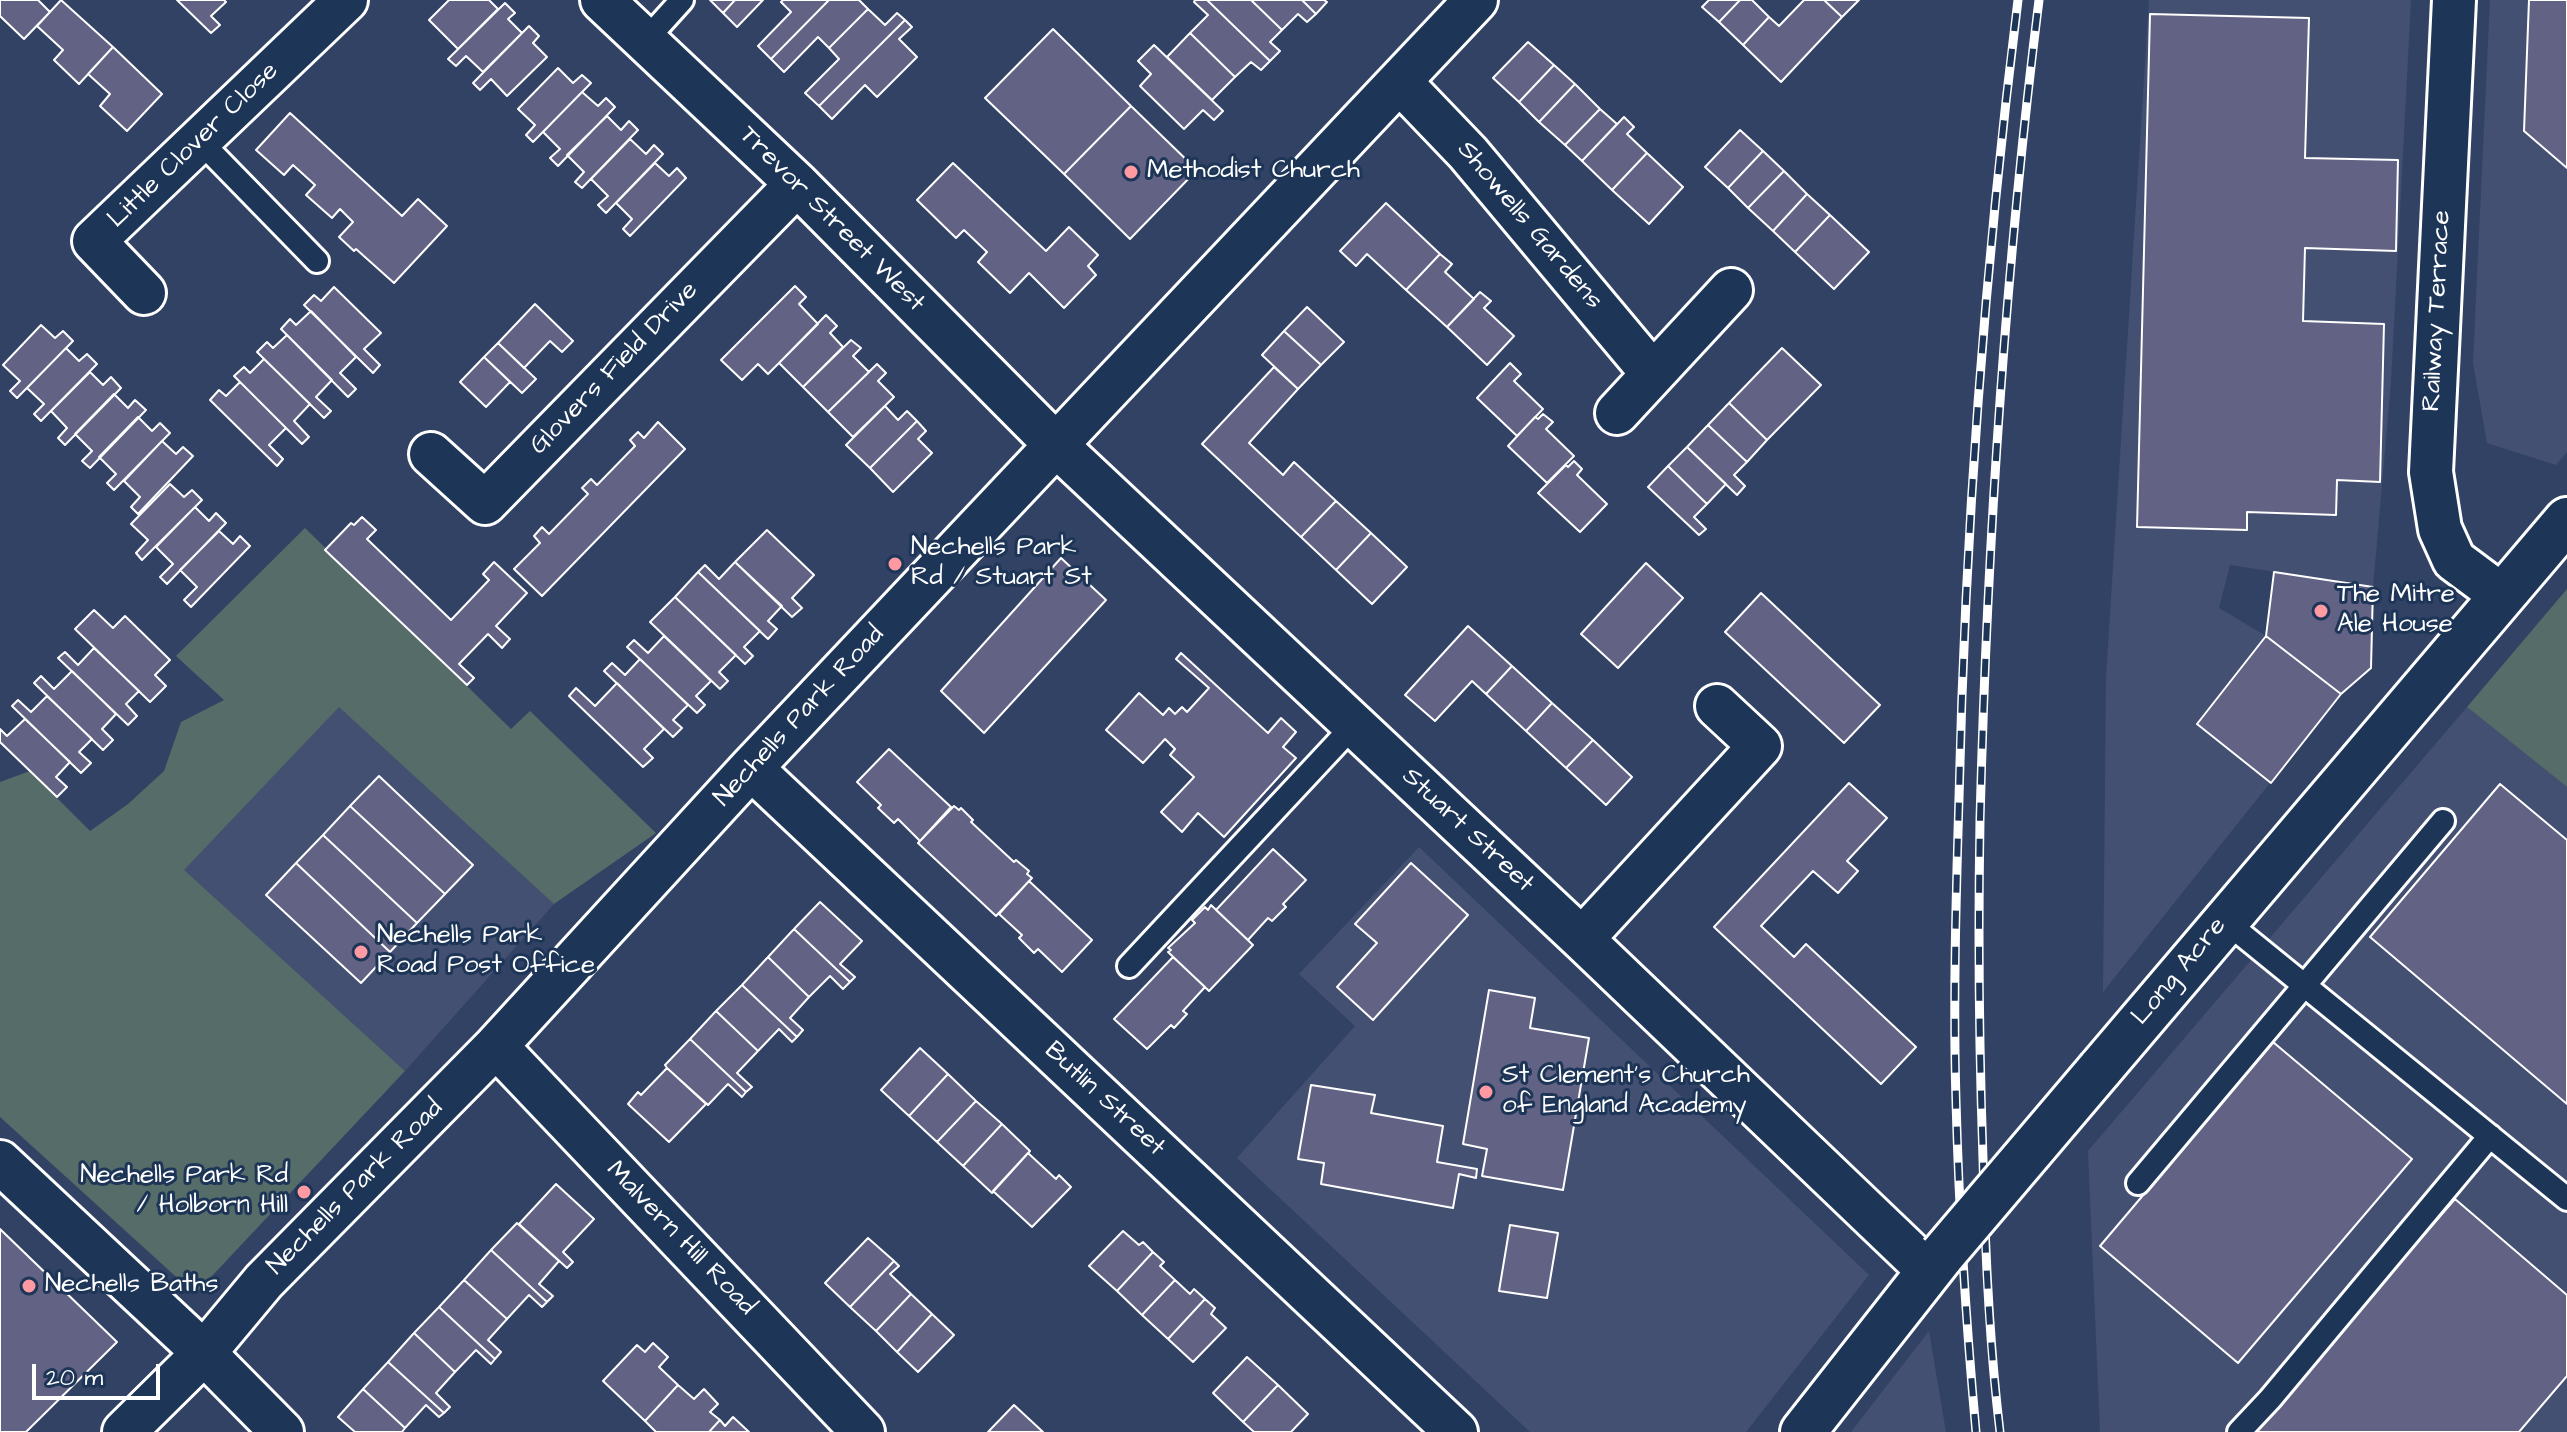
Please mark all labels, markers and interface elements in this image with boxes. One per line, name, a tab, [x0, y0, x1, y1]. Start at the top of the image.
street label: Little Clover Close	[102, 57, 286, 235]
street label: Trevor Street West	[732, 121, 930, 319]
street label: Showells Gardens	[1450, 136, 1608, 316]
place label: Methodist Church	[1147, 156, 1360, 188]
marker: Methodist Church	[1122, 163, 1140, 181]
street label: Railway Terrace	[2417, 210, 2459, 412]
street label: Glovers Field Drive	[524, 276, 706, 462]
place label: Nechells Park Rd / Stuart St	[911, 533, 1092, 594]
marker: Nechells Park Rd / Stuart St	[886, 555, 904, 573]
place label: The Mitre Ale House	[2337, 580, 2455, 642]
marker: The Mitre Ale House	[2312, 602, 2330, 620]
street label: Nechells Park Road	[708, 620, 892, 814]
street label: Stuart Street	[1395, 762, 1539, 900]
street label: Long Acre	[2126, 912, 2234, 1032]
place label: Nechells Park Road Post Office	[377, 921, 595, 982]
marker: Nechells Park Road Post Office	[352, 943, 370, 961]
street label: Butlin Street	[1037, 1036, 1171, 1164]
place label: St Clement's Church of England Academy	[1502, 1061, 1750, 1122]
marker: St Clement's Church of England Academy	[1477, 1083, 1495, 1101]
street label: Nechells Park Road	[262, 1094, 450, 1282]
street label: Malvern Hill Road	[599, 1155, 761, 1323]
place label: Nechells Park Rd / Holborn Hill	[80, 1161, 288, 1222]
marker: Nechells Park Rd / Holborn Hill	[295, 1183, 313, 1201]
place label: Nechells Baths	[45, 1270, 219, 1302]
marker: Nechells Baths	[20, 1277, 38, 1295]
scale bar	[36, 1348, 164, 1398]
text: 20 m	[46, 1361, 103, 1395]

